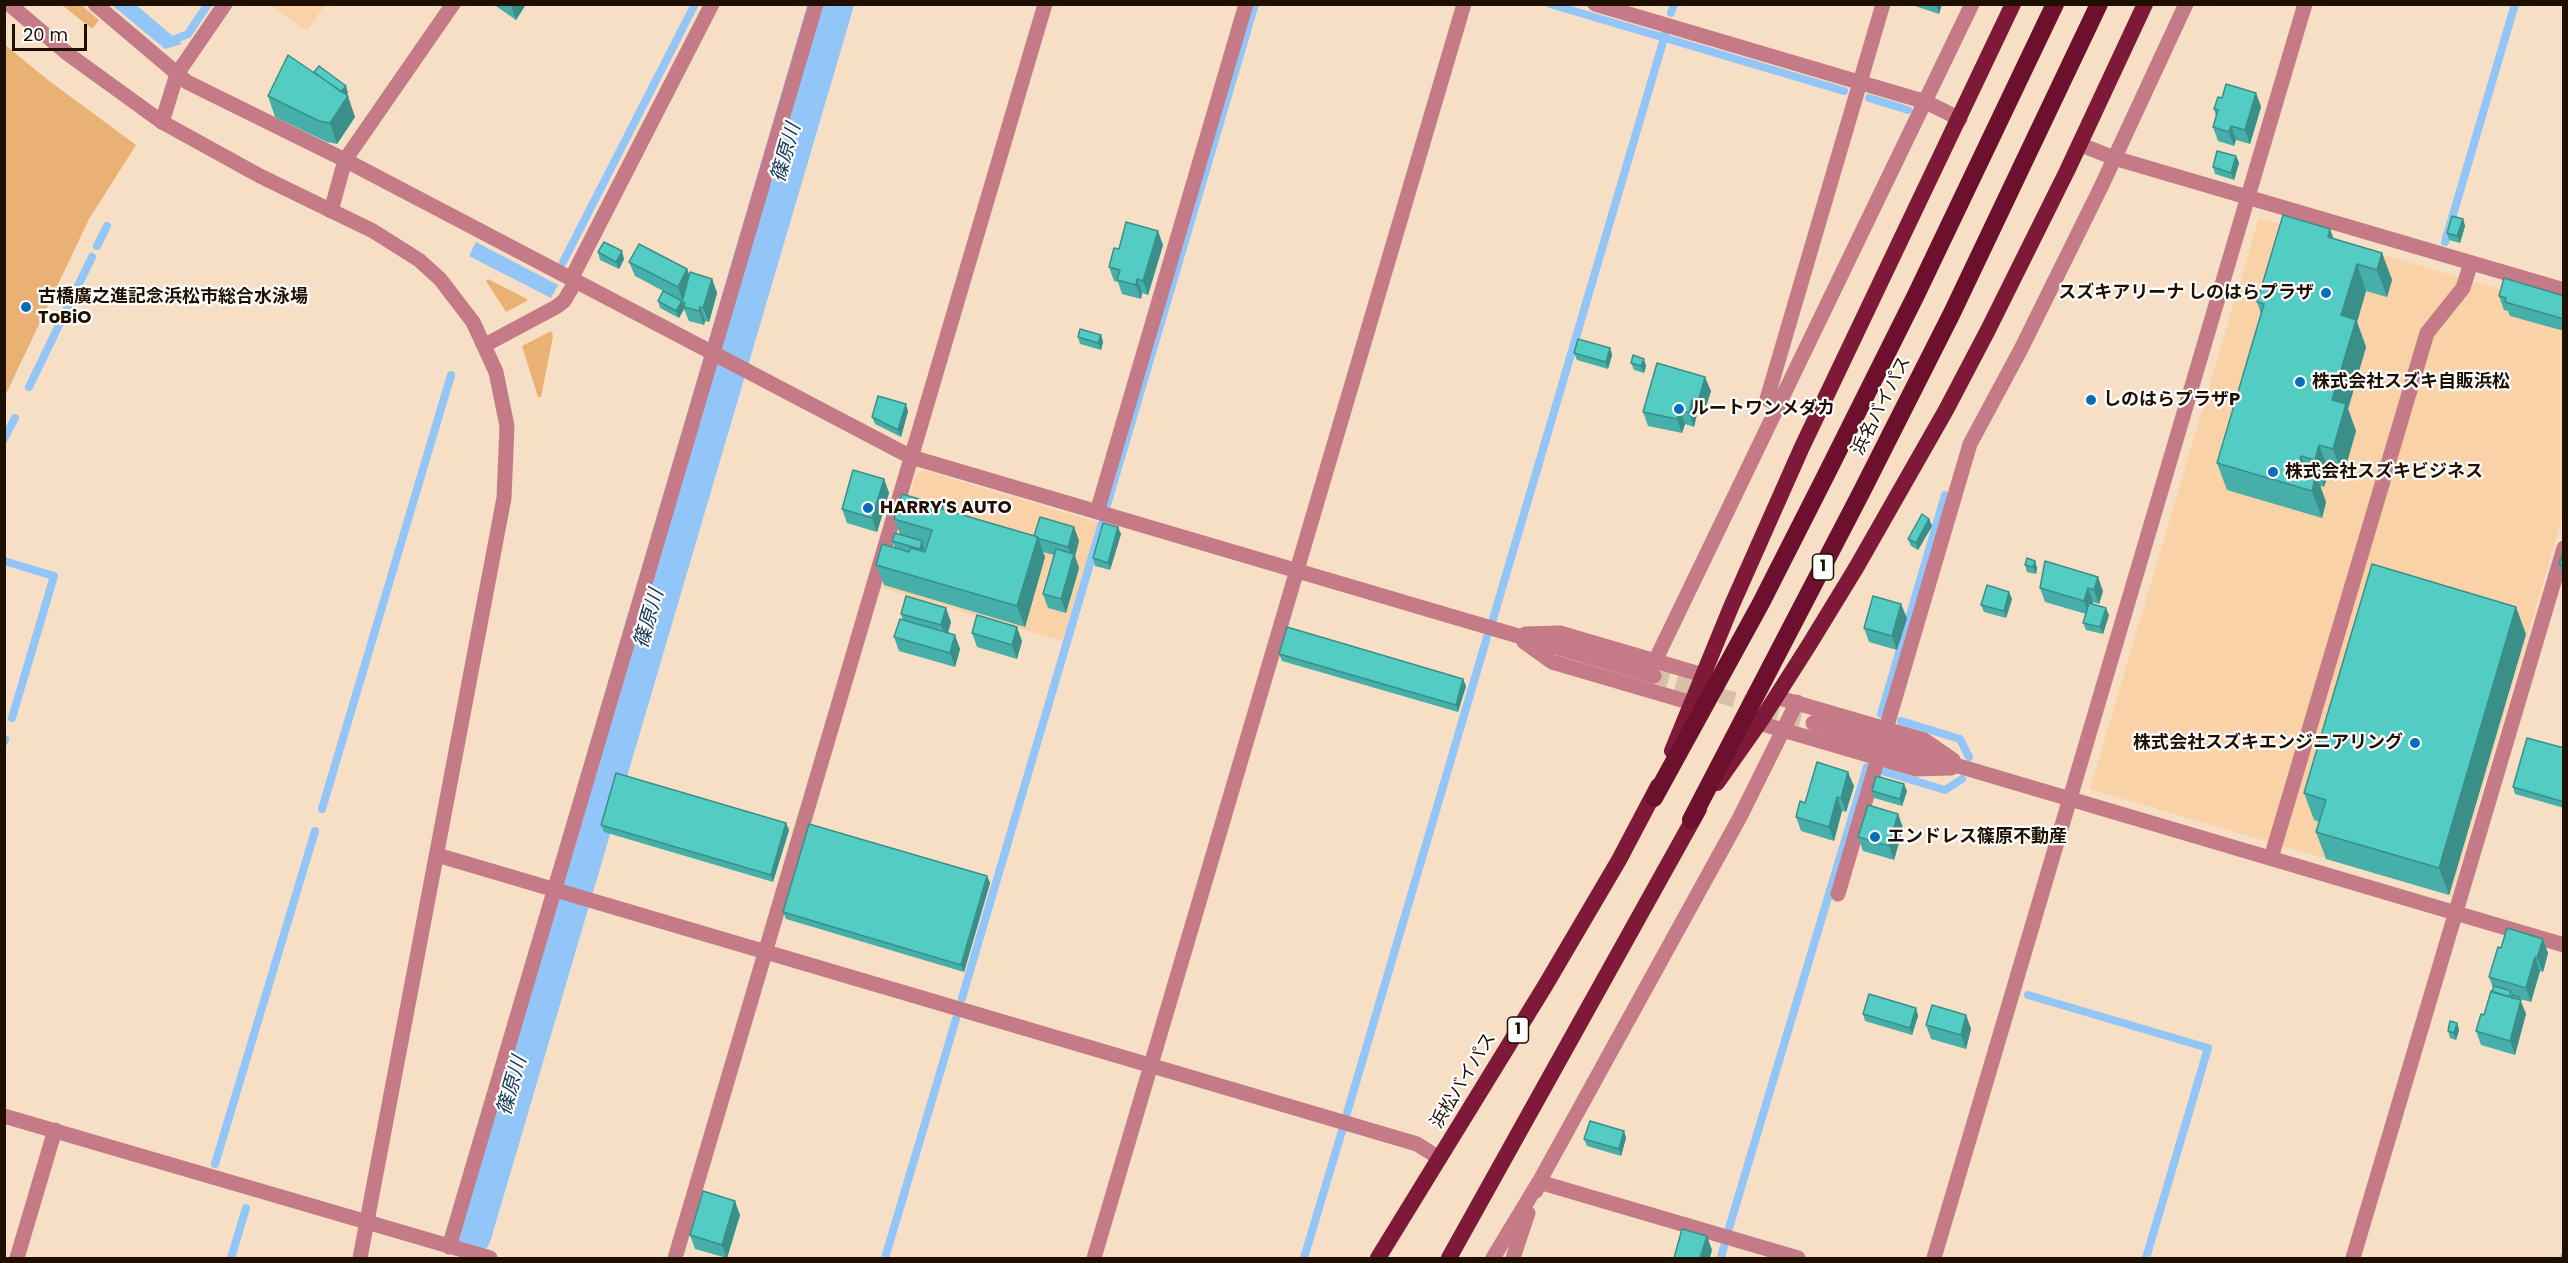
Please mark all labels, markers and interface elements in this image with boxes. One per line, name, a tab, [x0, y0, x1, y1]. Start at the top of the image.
scale bar	[15, 12, 90, 50]
text: 20 m	[23, 22, 68, 47]
water label: 篠原川	[767, 121, 807, 185]
place label: スズキアリーナ しのはらプラザ	[2058, 282, 2314, 304]
place label: 古橋廣之進記念浜松市総合水泳場 ToBiO	[38, 286, 308, 328]
marker: スズキアリーナ しのはらプラザ	[2319, 286, 2333, 300]
marker: 古橋廣之進記念浜松市総合水泳場 ToBiO	[19, 300, 33, 314]
street label: 浜名バイパス	[1848, 353, 1916, 459]
place label: 株式会社スズキ自販浜松	[2312, 371, 2510, 393]
marker: 株式会社スズキ自販浜松	[2293, 375, 2307, 389]
place label: しのはらプラザP	[2103, 389, 2240, 411]
marker: しのはらプラザP	[2084, 393, 2098, 407]
place label: ルートワンメダカ	[1691, 398, 1835, 420]
marker: ルートワンメダカ	[1672, 402, 1686, 416]
place label: 株式会社スズキビジネス	[2285, 461, 2483, 483]
marker: 株式会社スズキビジネス	[2266, 465, 2280, 479]
place label: HARRY'S AUTO	[880, 497, 1012, 519]
marker: HARRY'S AUTO	[861, 501, 875, 515]
road number: 1	[1812, 554, 1834, 580]
water label: 篠原川	[630, 587, 670, 651]
place label: 株式会社スズキエンジニアリング	[2133, 732, 2403, 754]
marker: 株式会社スズキエンジニアリング	[2408, 736, 2422, 750]
place label: エンドレス篠原不動産	[1887, 826, 2067, 848]
marker: エンドレス篠原不動産	[1868, 830, 1882, 844]
road number: 1	[1508, 1017, 1528, 1043]
street label: 浜松バイパス	[1427, 1029, 1501, 1133]
water label: 篠原川	[493, 1054, 533, 1118]

